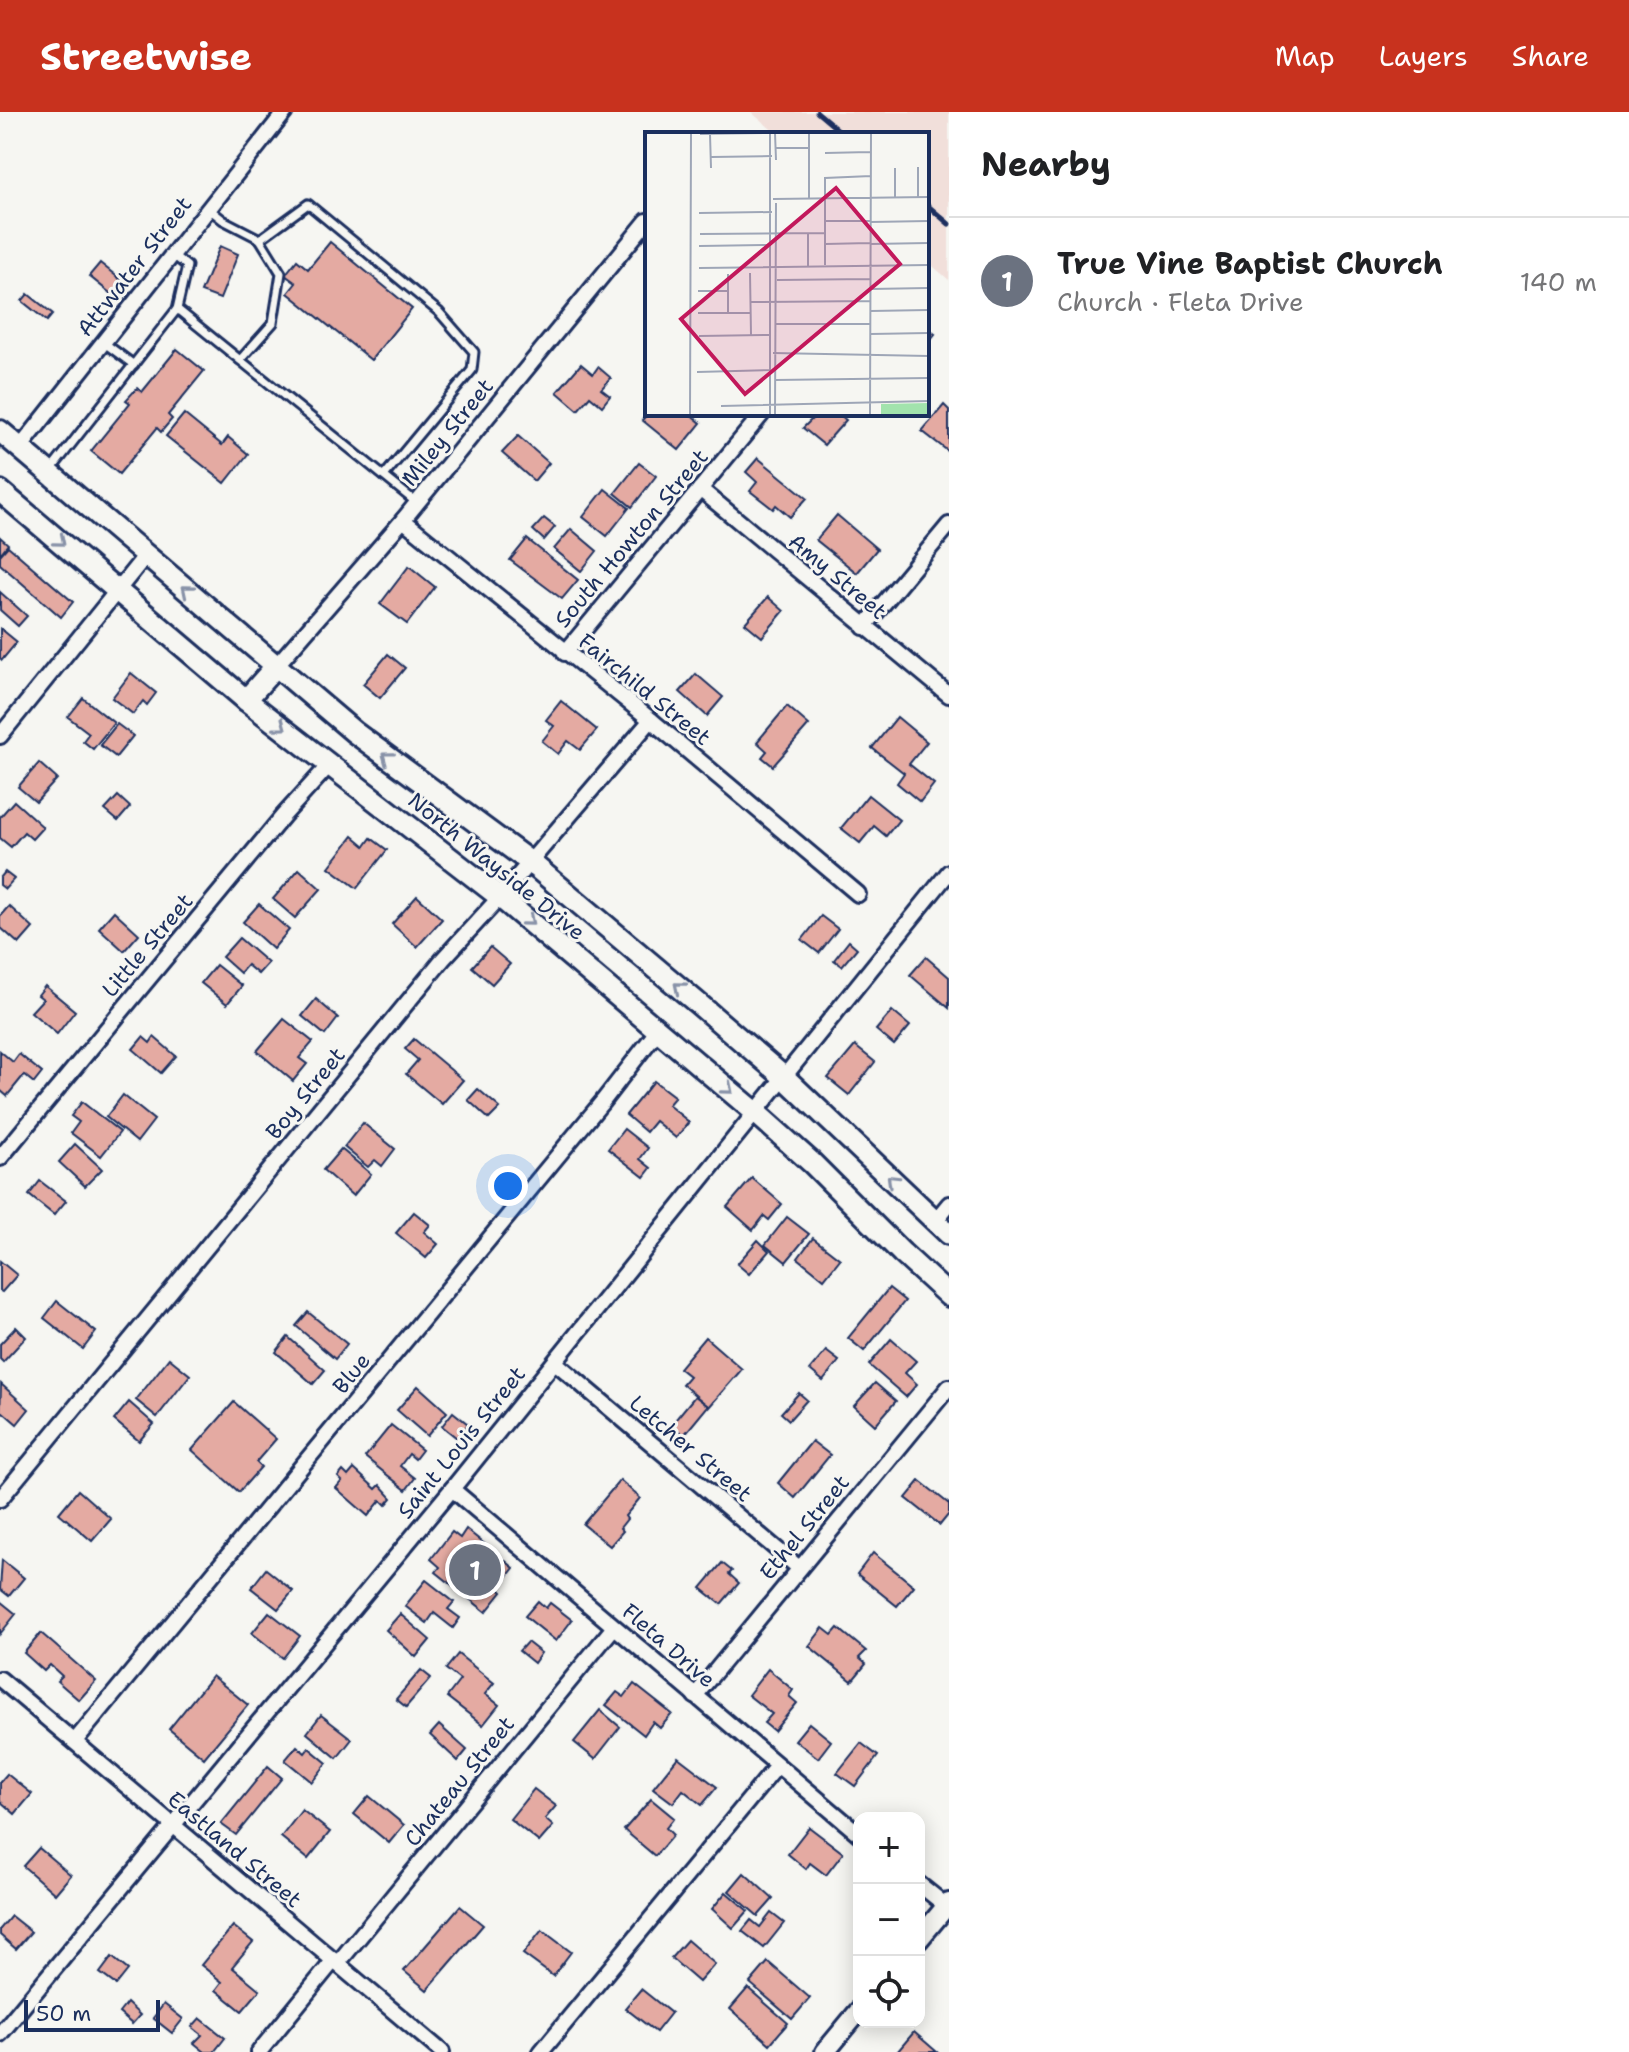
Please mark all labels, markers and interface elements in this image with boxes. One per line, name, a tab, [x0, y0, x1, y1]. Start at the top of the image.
text: Streetwise	[40, 31, 252, 82]
text: Map	[1275, 37, 1335, 75]
text: Layers	[1379, 37, 1468, 75]
text: Share	[1512, 37, 1589, 75]
inset map	[645, 132, 929, 416]
text: Nearby	[981, 141, 1111, 187]
street label: Attwater Street	[71, 190, 198, 342]
text: True Vine Baptist Church	[1057, 243, 1443, 284]
text: 1	[1001, 264, 1013, 299]
text: 140 m	[1520, 264, 1597, 299]
text: Church · Fleta Drive	[1057, 284, 1304, 319]
street label: Miley Street	[395, 372, 500, 492]
street label: South Howton Street	[548, 443, 715, 634]
street label: Amy Street	[783, 527, 893, 626]
one-way arrow	[50, 531, 65, 546]
one-way arrow	[182, 585, 197, 600]
street label: Fairchild Street	[572, 627, 717, 752]
one-way arrow	[272, 716, 287, 730]
one-way arrow	[381, 752, 396, 766]
street label: North Wayside Drive	[402, 786, 591, 947]
street label: Little Street	[95, 887, 199, 1003]
one-way arrow	[520, 911, 534, 926]
one-way arrow	[673, 982, 688, 997]
street label: Boy Street	[259, 1041, 352, 1146]
one-way arrow	[718, 1079, 733, 1094]
your location	[488, 1166, 528, 1206]
one-way arrow	[887, 1175, 901, 1190]
street label: Blue	[326, 1347, 377, 1400]
street label: Saint Louis Street	[391, 1360, 532, 1525]
street label: Letcher Street	[623, 1389, 758, 1508]
street label: Ethel Street	[753, 1469, 856, 1586]
pin: 1	[449, 1540, 501, 1600]
street label: Fleta Drive	[616, 1597, 721, 1694]
street label: Chateau Street	[398, 1710, 521, 1852]
street label: Eastland Street	[162, 1785, 308, 1914]
map controls	[853, 1812, 925, 2028]
button: +	[853, 1812, 925, 1884]
button: −	[853, 1884, 925, 1956]
button: locate	[853, 1956, 925, 2028]
scale bar	[24, 1996, 160, 2032]
text: 50 m	[36, 1999, 91, 2028]

